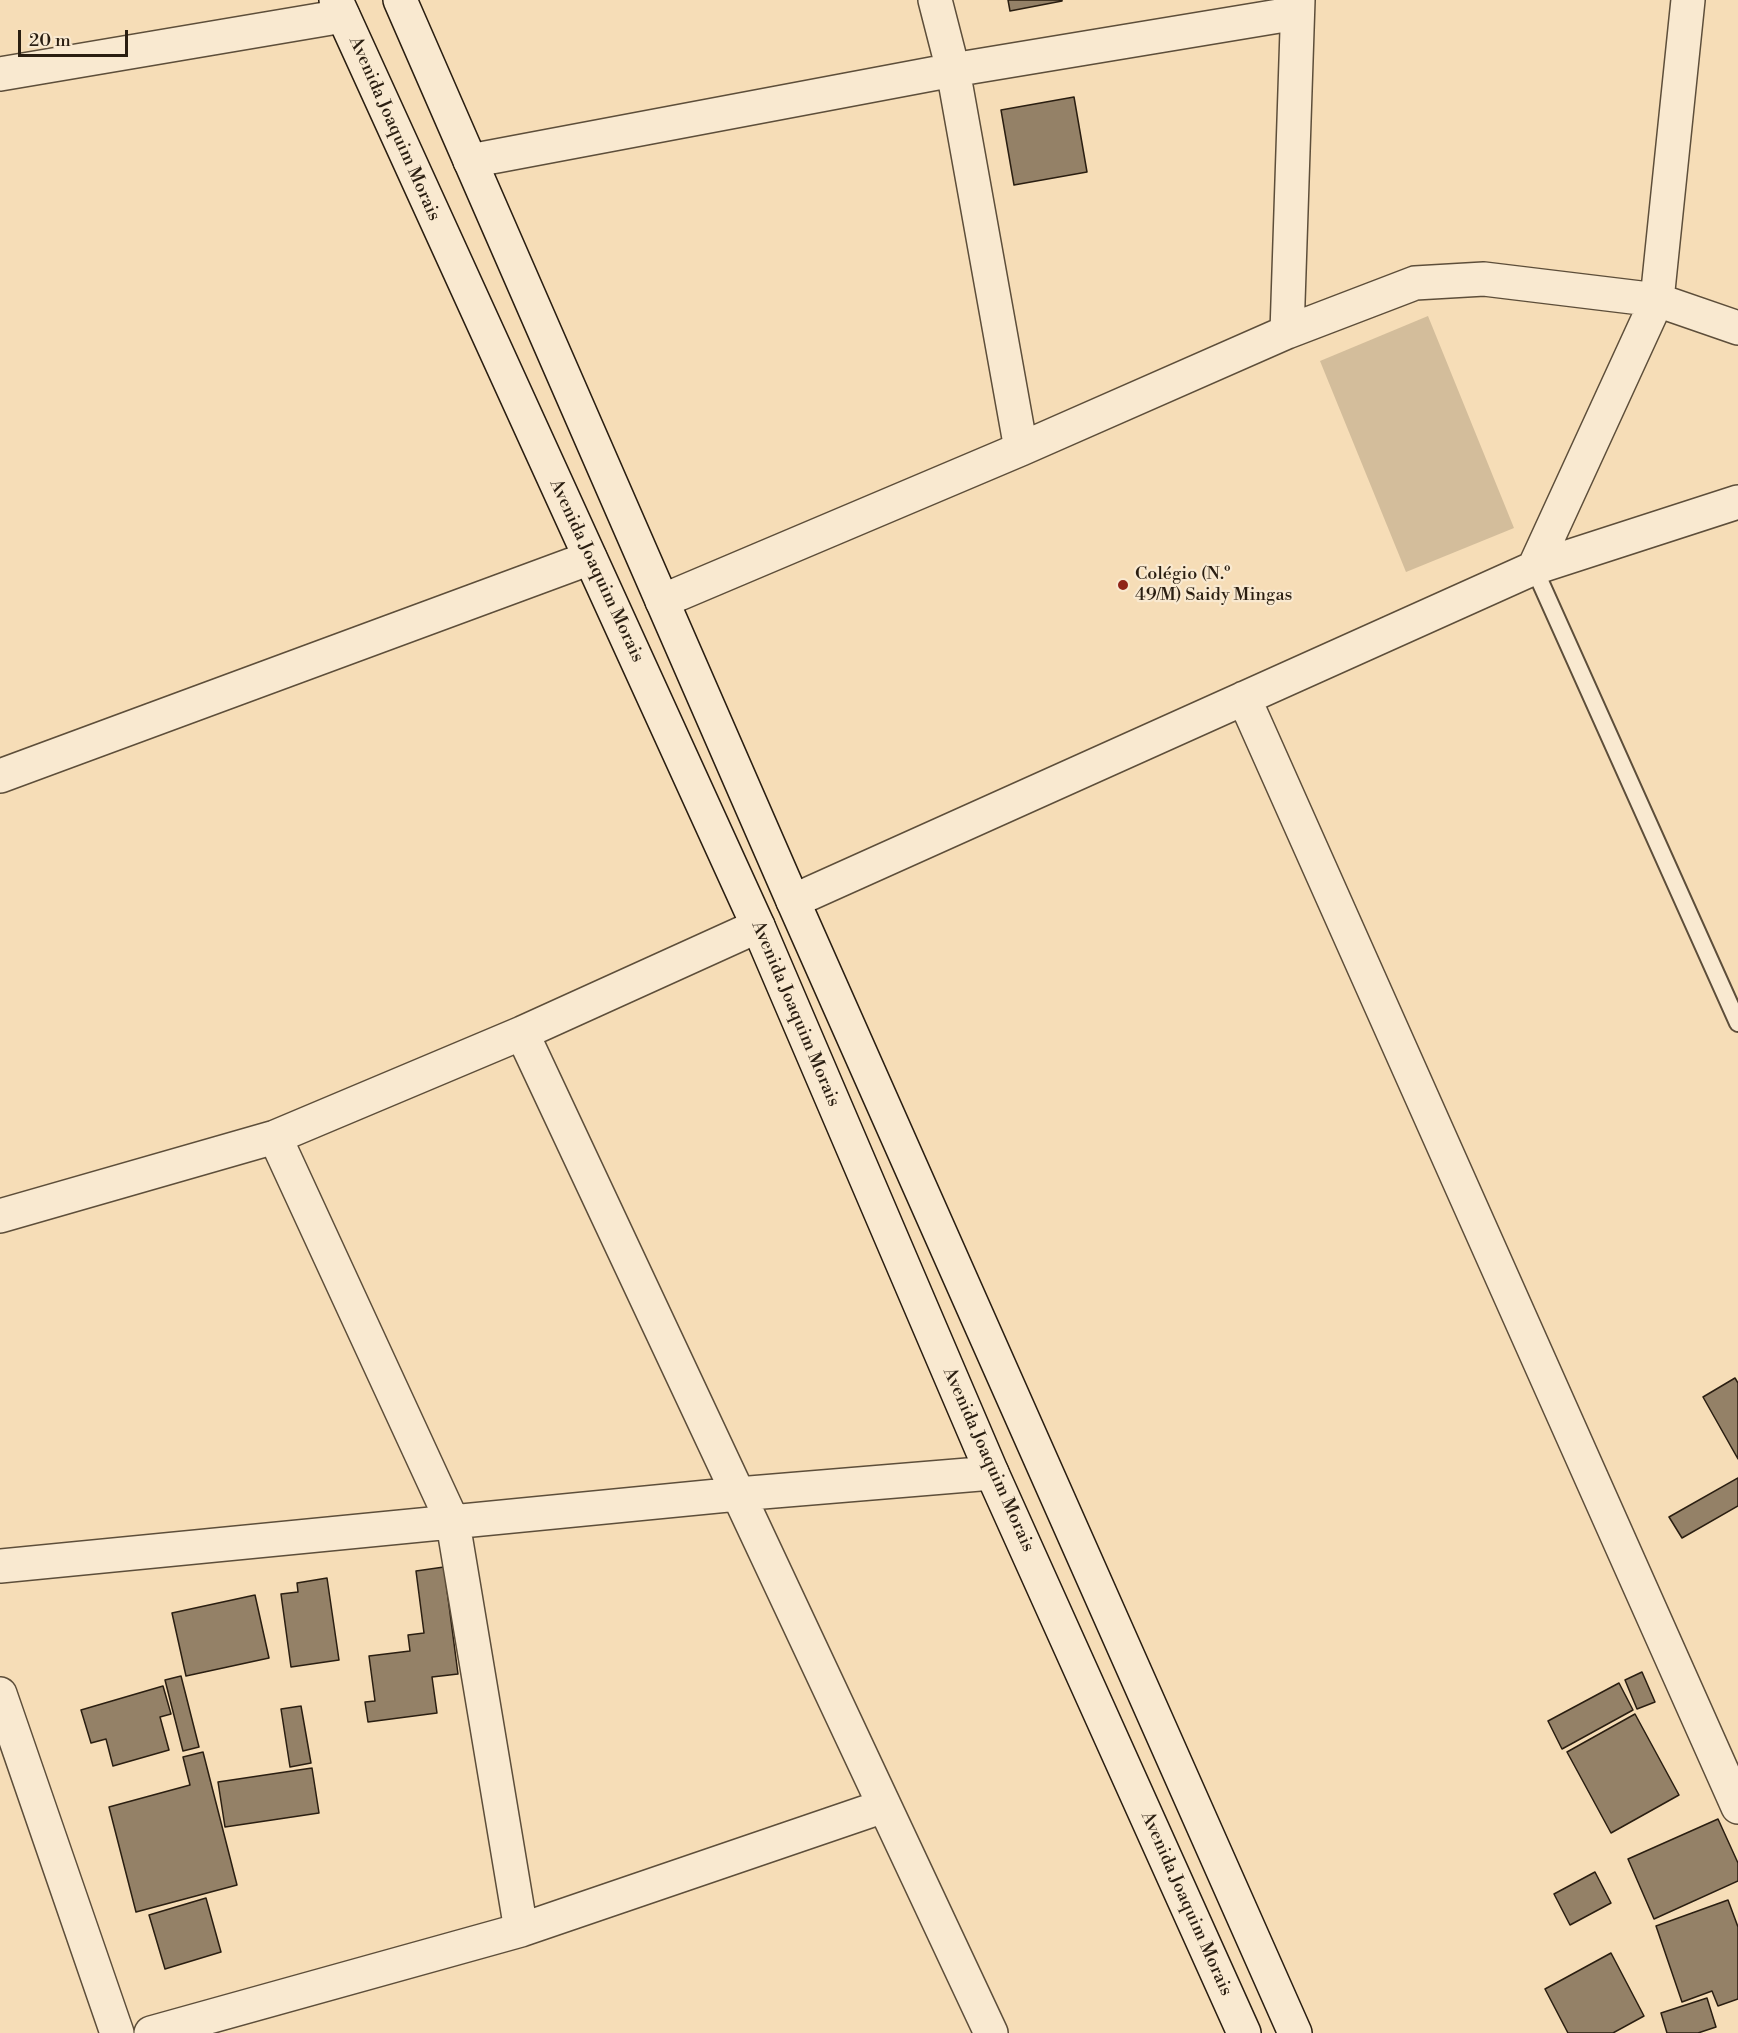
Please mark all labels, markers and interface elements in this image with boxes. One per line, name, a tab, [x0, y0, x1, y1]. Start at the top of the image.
scale bar	[21, 18, 130, 56]
text: 20 m	[29, 29, 71, 52]
street label: Avenida Joaquim Morais	[344, 34, 444, 224]
street label: Avenida Joaquim Morais	[544, 476, 648, 666]
place label: Colégio (N.º 49/M) Saidy Mingas	[1135, 564, 1292, 606]
marker: Colégio (N.º 49/M) Saidy Mingas	[1116, 578, 1130, 592]
street label: Avenida Joaquim Morais	[746, 918, 844, 1110]
street label: Avenida Joaquim Morais	[938, 1365, 1038, 1555]
street label: Avenida Joaquim Morais	[1136, 1809, 1236, 1999]

